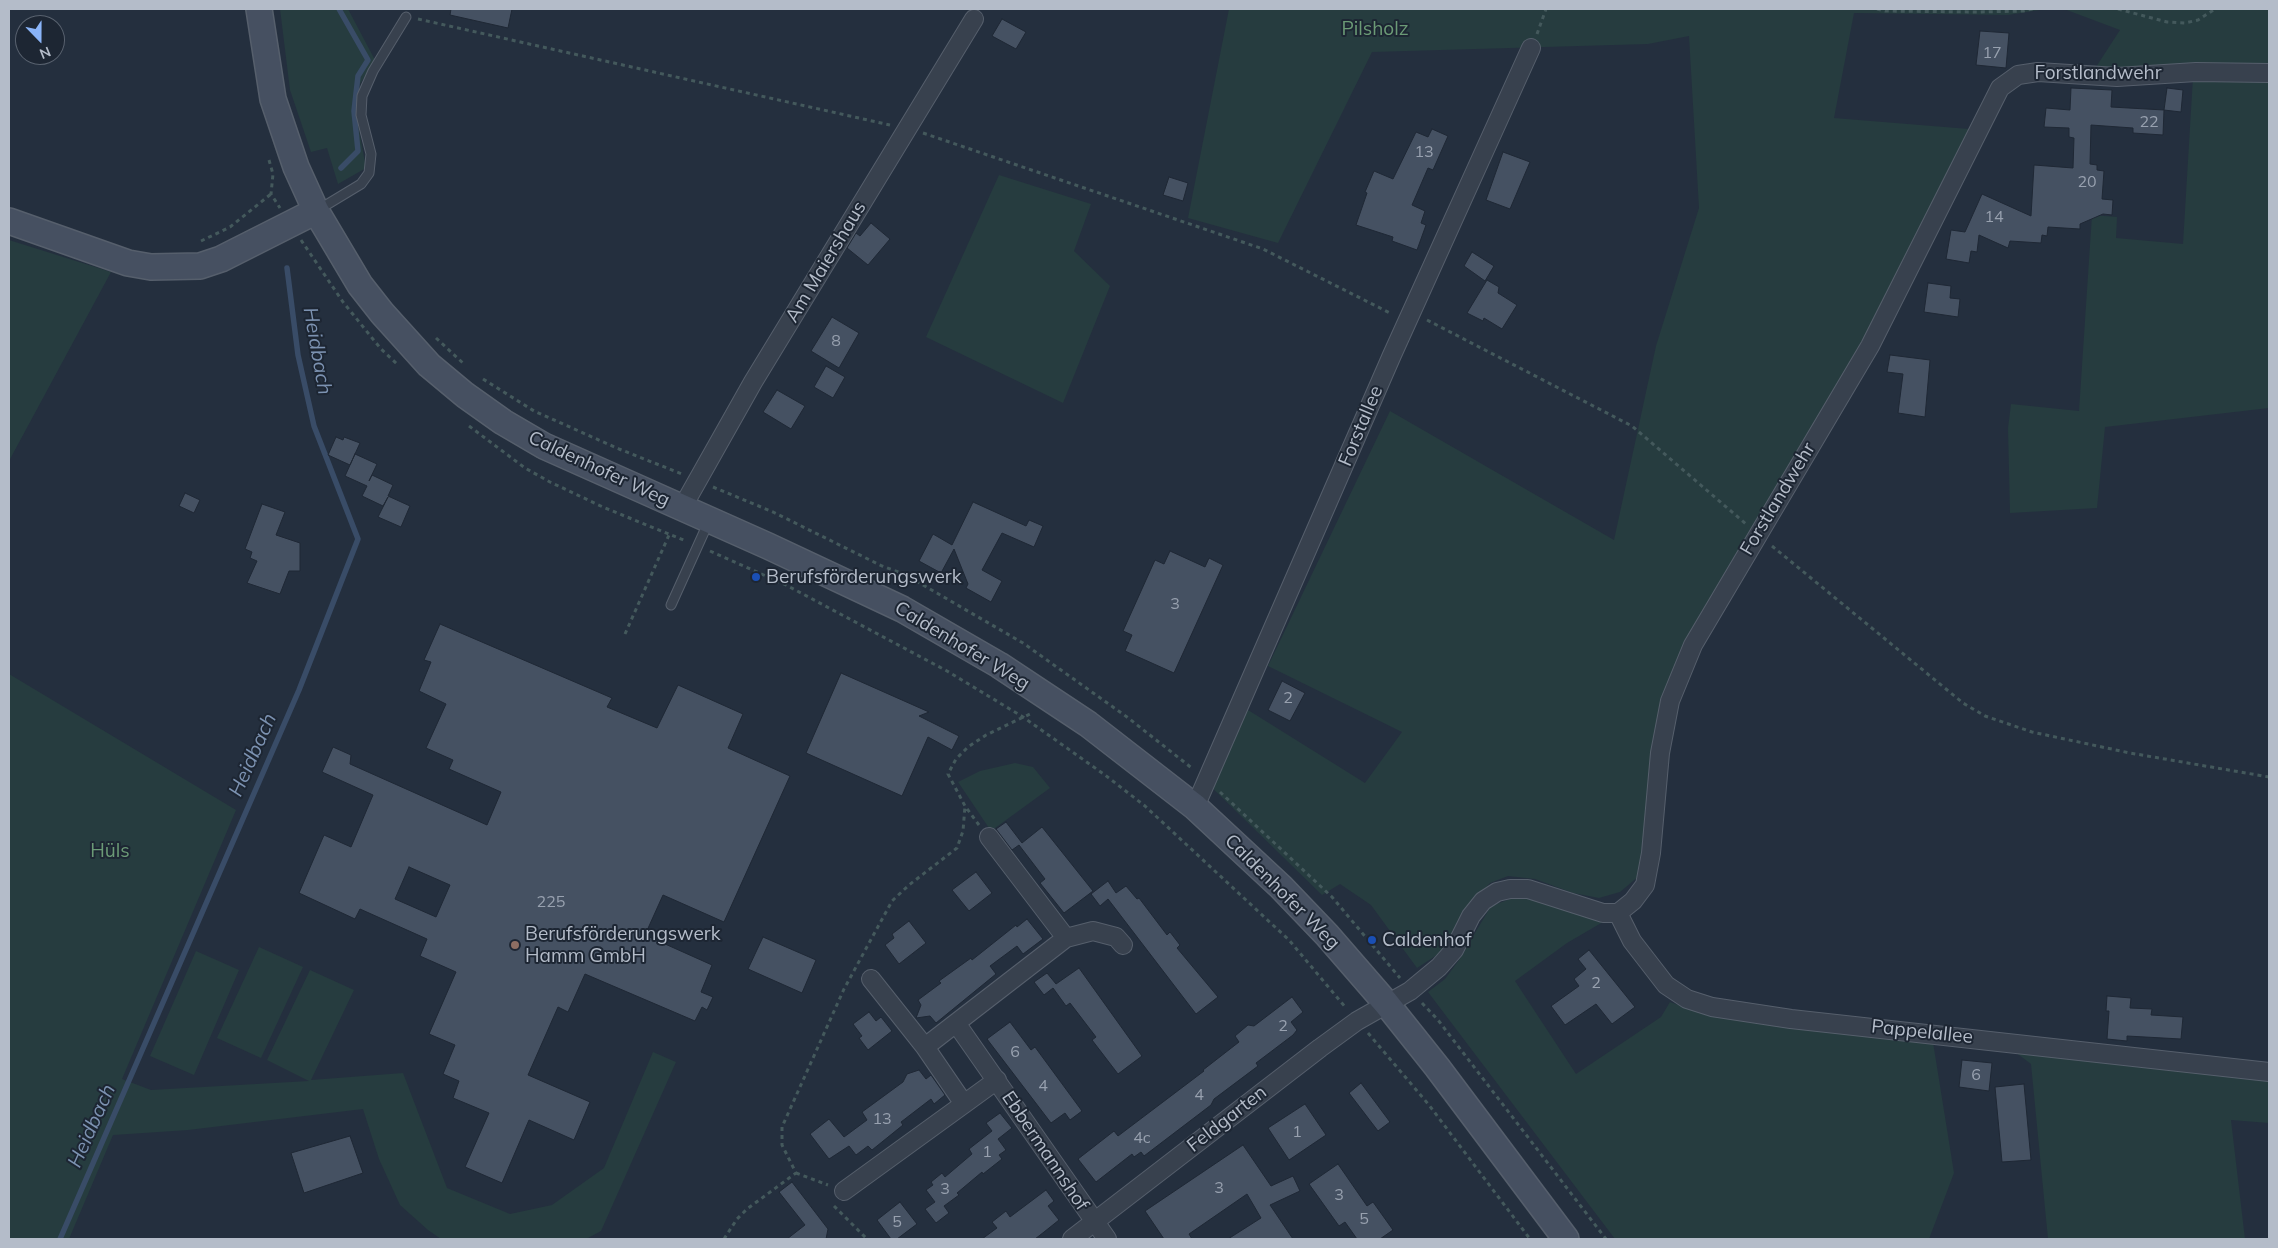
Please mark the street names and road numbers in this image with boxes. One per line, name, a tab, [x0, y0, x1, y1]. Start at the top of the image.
street label: Forstlandwehr	[2034, 62, 2162, 84]
street label: Am Maiershaus	[781, 197, 871, 327]
street label: Forstallee	[1334, 382, 1388, 470]
street label: Caldenhofer Weg	[525, 426, 673, 512]
street label: Forstlandwehr	[1735, 439, 1821, 559]
street label: Caldenhofer Weg	[890, 597, 1034, 695]
street label: Caldenhofer Weg	[1220, 830, 1344, 954]
street label: Pappelallee	[1870, 1015, 1974, 1049]
street label: Feldgarten	[1183, 1081, 1271, 1157]
street label: Ebbermannshof	[997, 1087, 1093, 1215]

